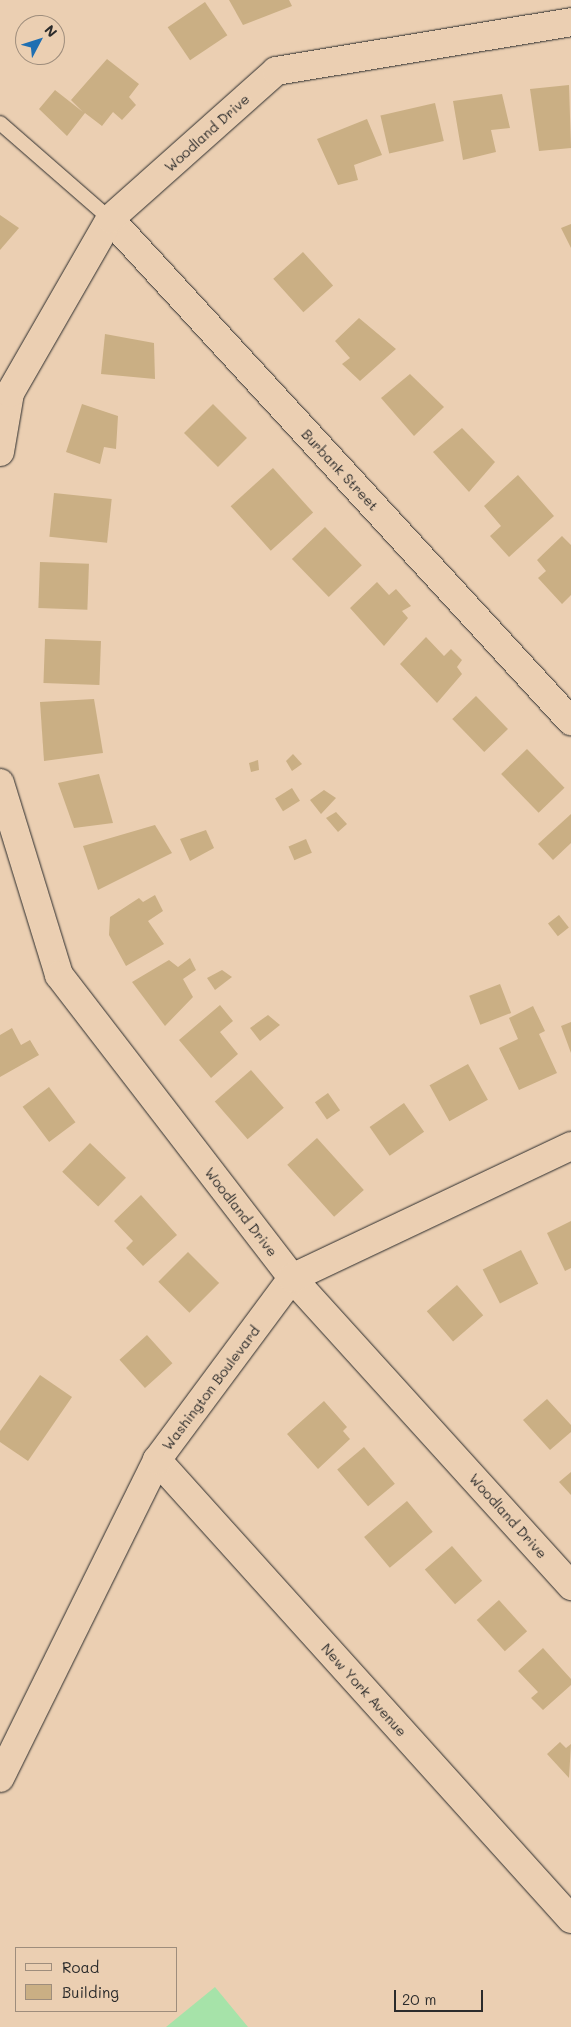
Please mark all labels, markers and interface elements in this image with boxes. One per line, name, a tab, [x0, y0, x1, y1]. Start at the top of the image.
north arrow	[15, 15, 65, 65]
text: N	[40, 20, 62, 41]
street label: Woodland Drive	[161, 91, 253, 175]
street label: Burbank Street	[298, 426, 382, 514]
street label: Woodland Drive	[201, 1164, 281, 1260]
street label: Washington Boulevard	[159, 1322, 263, 1454]
street label: Woodland Drive	[466, 1470, 550, 1562]
street label: New York Avenue	[318, 1640, 410, 1740]
legend	[15, 1947, 178, 2012]
text: Road	[62, 1957, 99, 1977]
scale bar	[396, 1980, 485, 2012]
text: Building	[62, 1982, 119, 2002]
text: 20 m	[402, 1989, 436, 2009]

